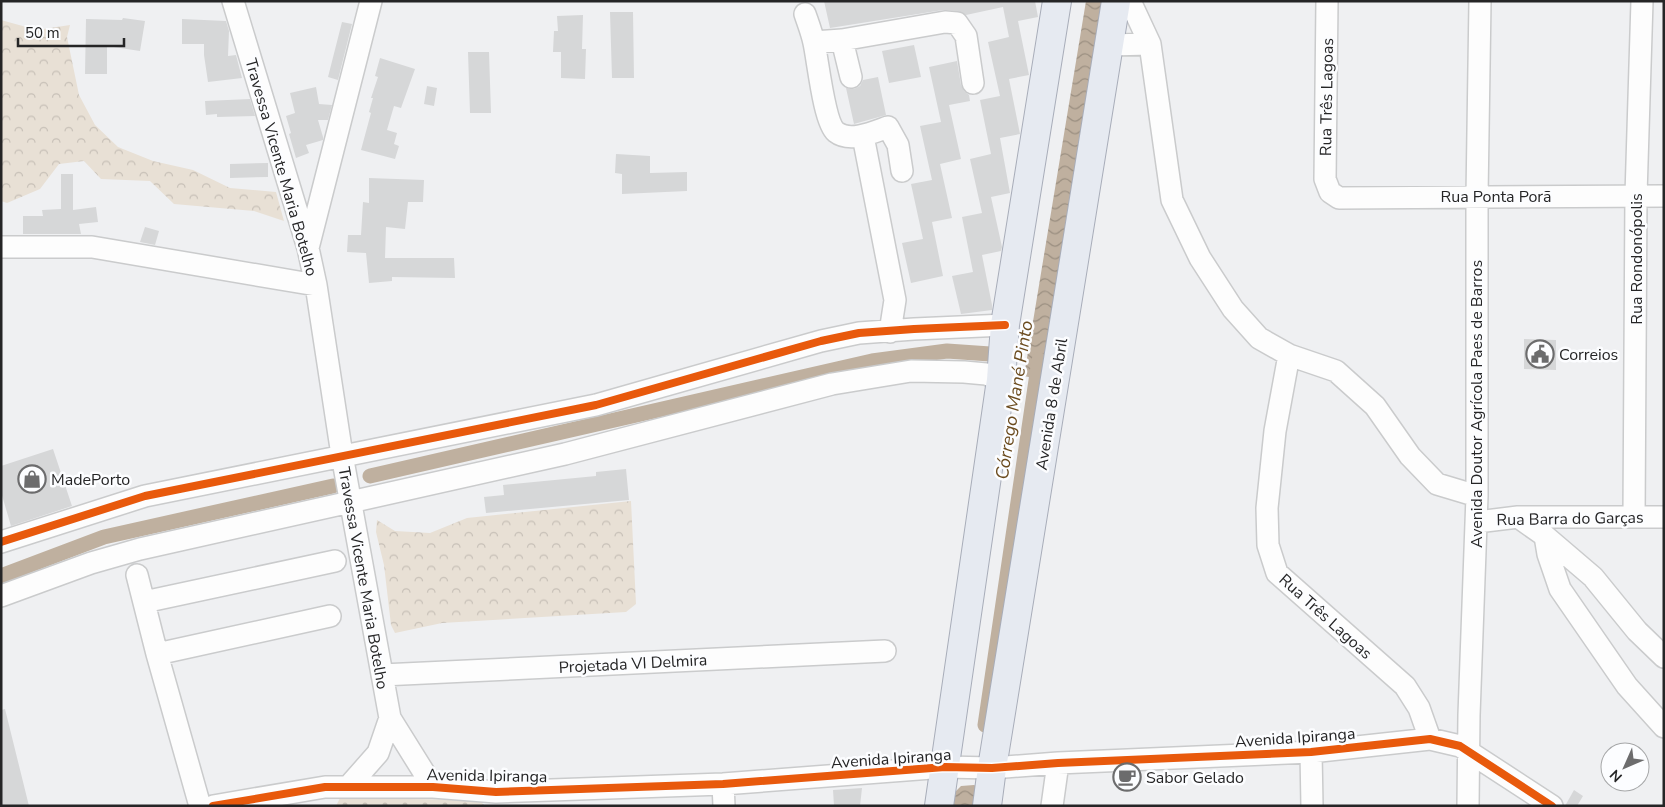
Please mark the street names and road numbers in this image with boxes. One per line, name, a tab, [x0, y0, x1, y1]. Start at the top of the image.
street label: Rua Três Lagoas	[1315, 38, 1339, 156]
street label: Travessa Vicente Maria Botelho	[239, 56, 323, 279]
street label: Rua Ponta Porã	[1440, 186, 1552, 208]
street label: Rua Rondonópolis	[1626, 193, 1648, 325]
street label: Avenida Doutor Agrícola Paes de Barros	[1466, 260, 1488, 548]
street label: Avenida 8 de Abril	[1031, 336, 1073, 472]
street label: Travessa Vicente Maria Botelho	[333, 465, 393, 691]
street label: Rua Barra do Garças	[1496, 507, 1644, 531]
street label: Rua Três Lagoas	[1274, 569, 1377, 664]
street label: Projetada VI Delmira	[558, 649, 708, 679]
street label: Avenida Ipiranga	[1234, 723, 1356, 753]
street label: Avenida Ipiranga	[830, 744, 952, 774]
street label: Avenida Ipiranga	[426, 764, 548, 788]

